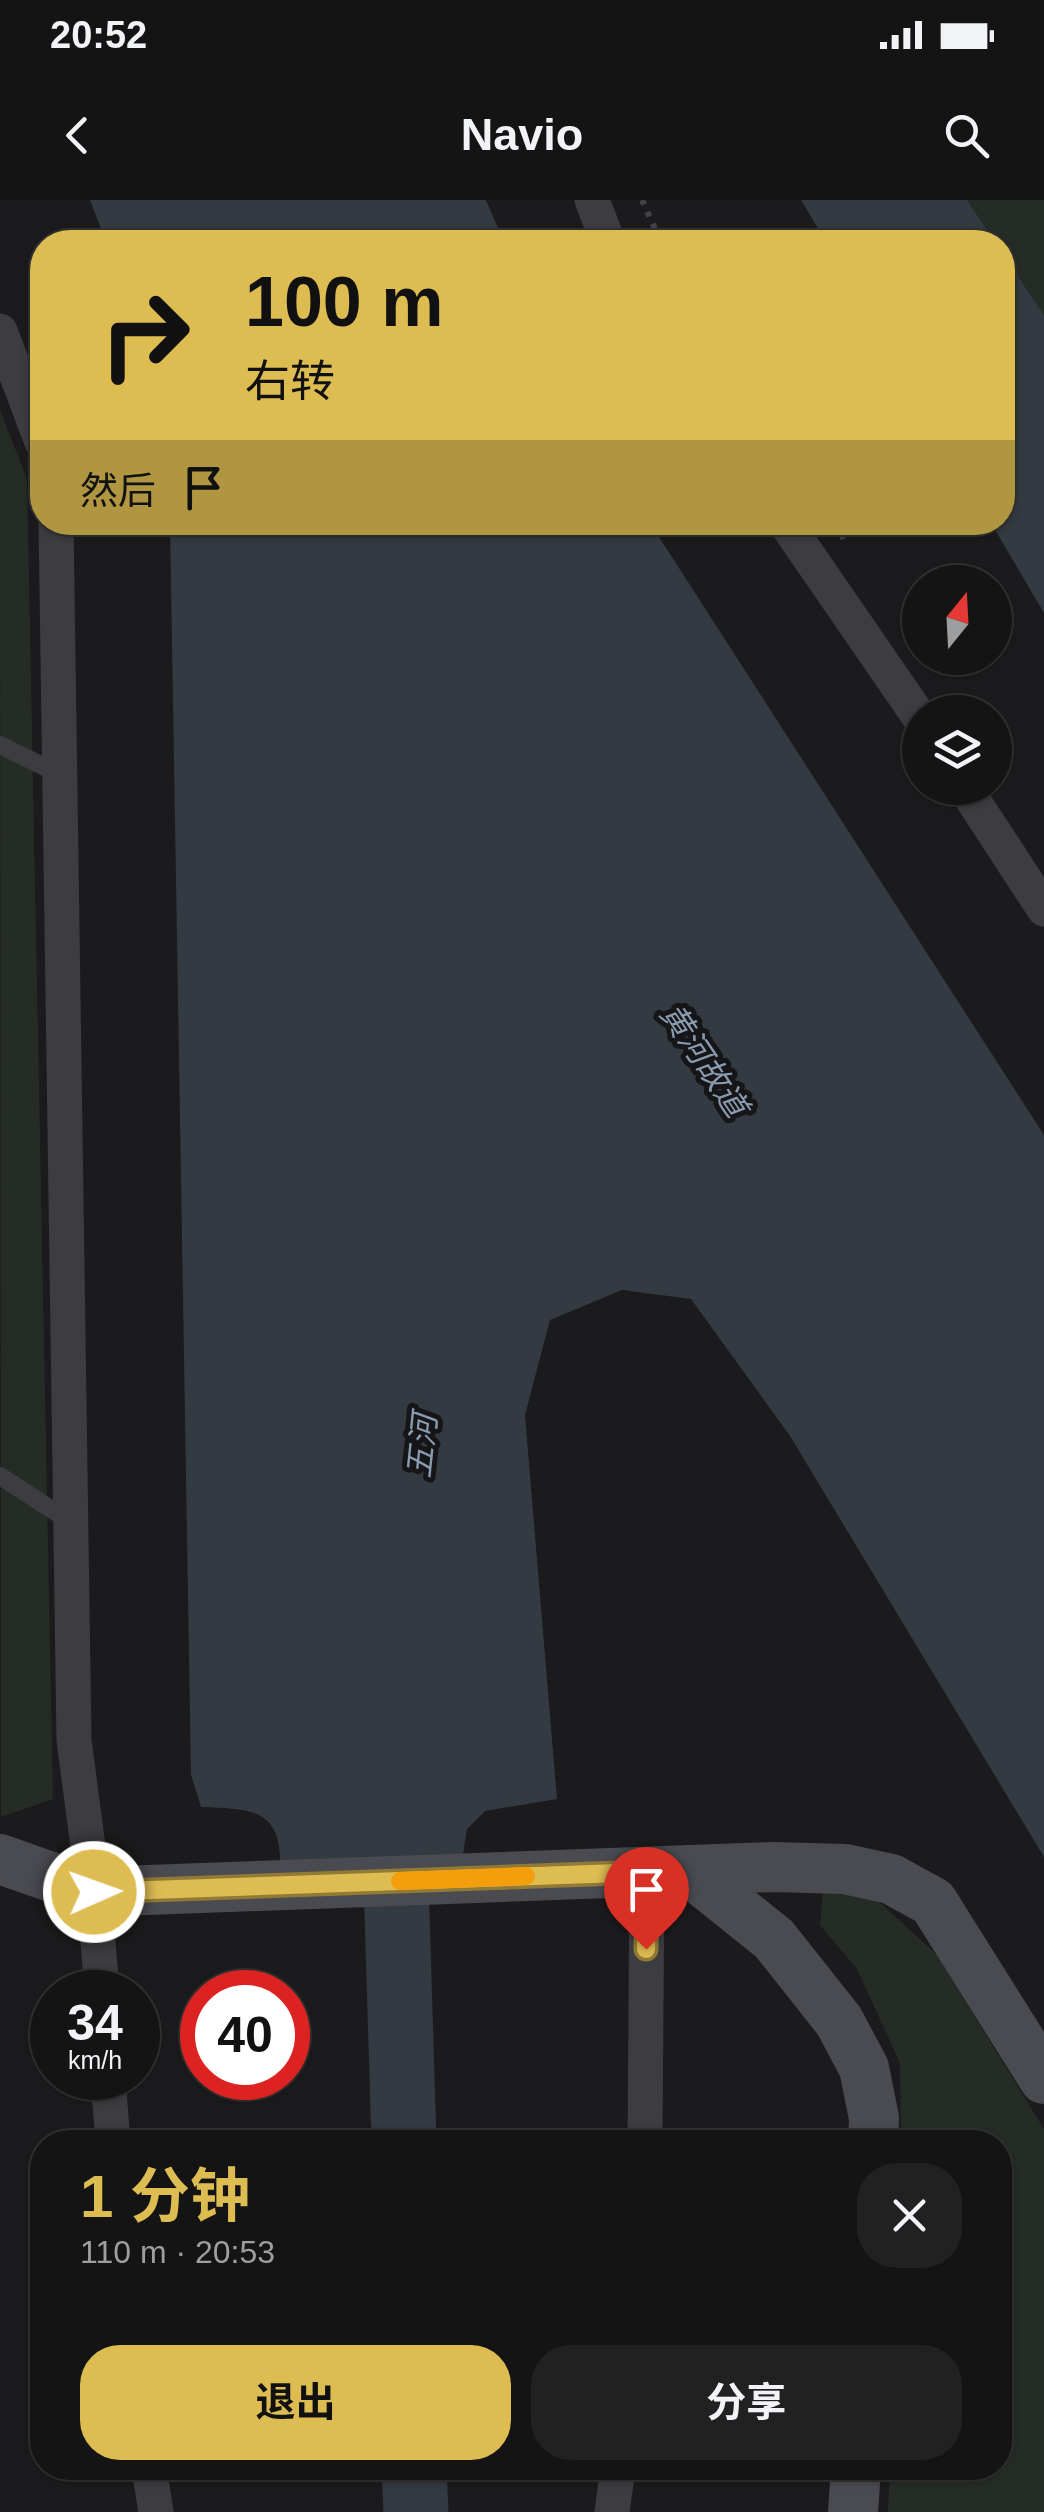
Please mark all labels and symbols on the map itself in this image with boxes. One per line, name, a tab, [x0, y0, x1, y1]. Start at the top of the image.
north arrow	[902, 565, 1012, 675]
water label: 黄河故道	[653, 997, 757, 1126]
water label: 五河	[401, 1406, 444, 1480]
position arrow	[42, 1840, 146, 1944]
pin	[604, 1847, 689, 1950]
speed limit sign: 40	[180, 1970, 310, 2100]

